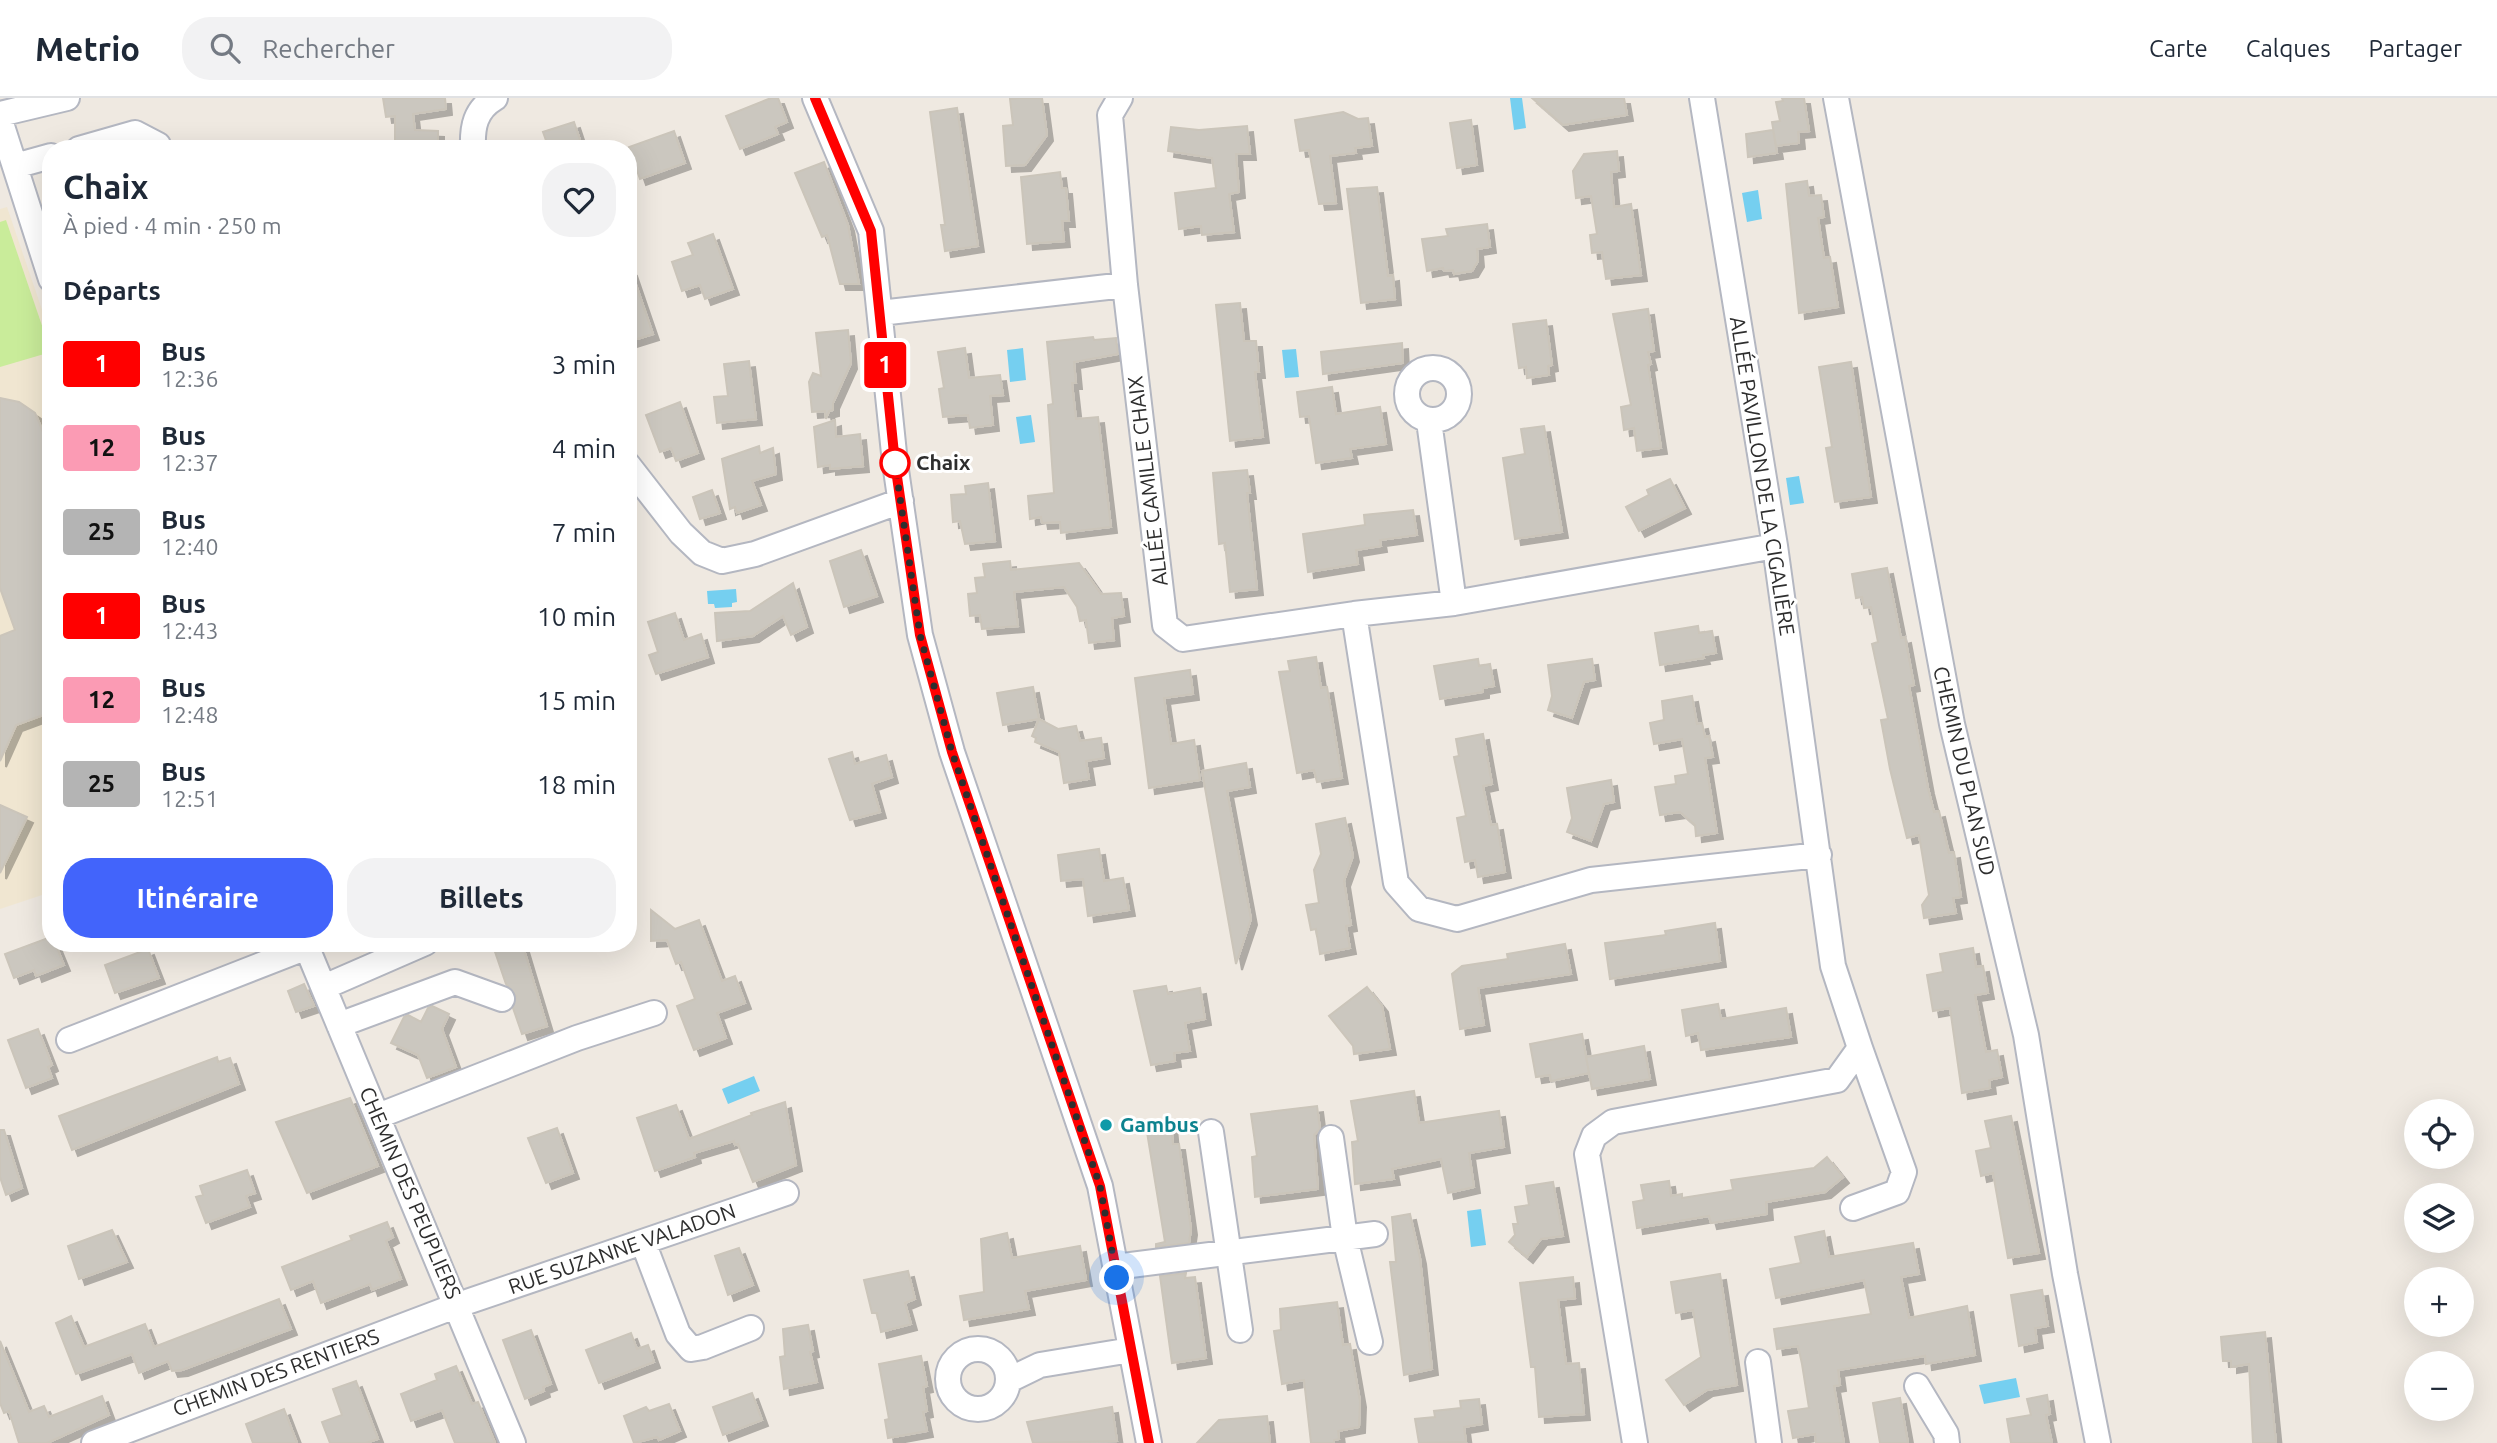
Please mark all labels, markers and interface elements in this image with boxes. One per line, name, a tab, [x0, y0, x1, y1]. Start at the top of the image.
search box	[182, 17, 672, 80]
icon: search	[206, 29, 244, 67]
text: Metrio	[35, 30, 140, 67]
text: Rechercher	[262, 34, 395, 63]
text: Carte	[2149, 35, 2208, 62]
text: Calques	[2246, 35, 2331, 62]
text: Partager	[2369, 35, 2462, 62]
button: heart	[542, 163, 616, 237]
text: Chaix	[63, 168, 148, 205]
text: À pied · 4 min · 250 m	[63, 213, 282, 238]
text: Départs	[63, 276, 161, 305]
street label: ALLÉE PAVILLON DE LA CIGALIÈRE	[1726, 315, 1800, 637]
text: Bus	[161, 337, 206, 366]
line badge: 1	[862, 342, 908, 388]
text: 1	[95, 350, 108, 377]
text: 3 min	[552, 350, 616, 379]
text: 1	[878, 351, 892, 378]
text: 12:36	[161, 366, 219, 391]
street label: ALLÉE CAMILLE CHAIX	[1122, 375, 1172, 588]
text: Bus	[161, 421, 206, 450]
text: 12	[88, 434, 115, 461]
text: 4 min	[552, 434, 616, 463]
marker: Chaix	[880, 448, 910, 478]
text: 12:37	[161, 450, 219, 475]
place label: Chaix	[916, 450, 971, 474]
text: Bus	[161, 505, 206, 534]
text: 25	[88, 518, 115, 545]
text: 7 min	[552, 518, 616, 547]
text: 12:40	[161, 534, 219, 559]
text: Bus	[161, 589, 206, 618]
text: 1	[95, 602, 108, 629]
text: 10 min	[537, 602, 616, 631]
text: 12:43	[161, 618, 219, 643]
street label: CHEMIN DU PLAN SUD	[1929, 664, 2001, 878]
text: Bus	[161, 673, 206, 702]
text: 12	[88, 686, 115, 713]
text: 15 min	[537, 686, 616, 715]
text: 12:48	[161, 702, 219, 727]
text: Bus	[161, 757, 206, 786]
text: 25	[88, 770, 115, 797]
text: 18 min	[537, 770, 616, 799]
text: 12:51	[161, 786, 219, 811]
button: Itinéraire	[63, 858, 333, 938]
button: Billets	[347, 858, 616, 938]
street label: CHEMIN DES PEUPLIERS	[355, 1083, 467, 1302]
map controls	[2404, 1099, 2474, 1421]
button: locate	[2404, 1099, 2474, 1169]
place label: Gambus	[1120, 1112, 1199, 1136]
marker: Gambus	[1098, 1117, 1114, 1133]
button: layers	[2404, 1183, 2474, 1253]
street label: RUE SUZANNE VALADON	[505, 1198, 738, 1298]
your location	[1099, 1260, 1134, 1295]
button: +	[2404, 1267, 2474, 1337]
street label: CHEMIN DES RENTIERS	[169, 1324, 382, 1421]
button: −	[2404, 1351, 2474, 1421]

